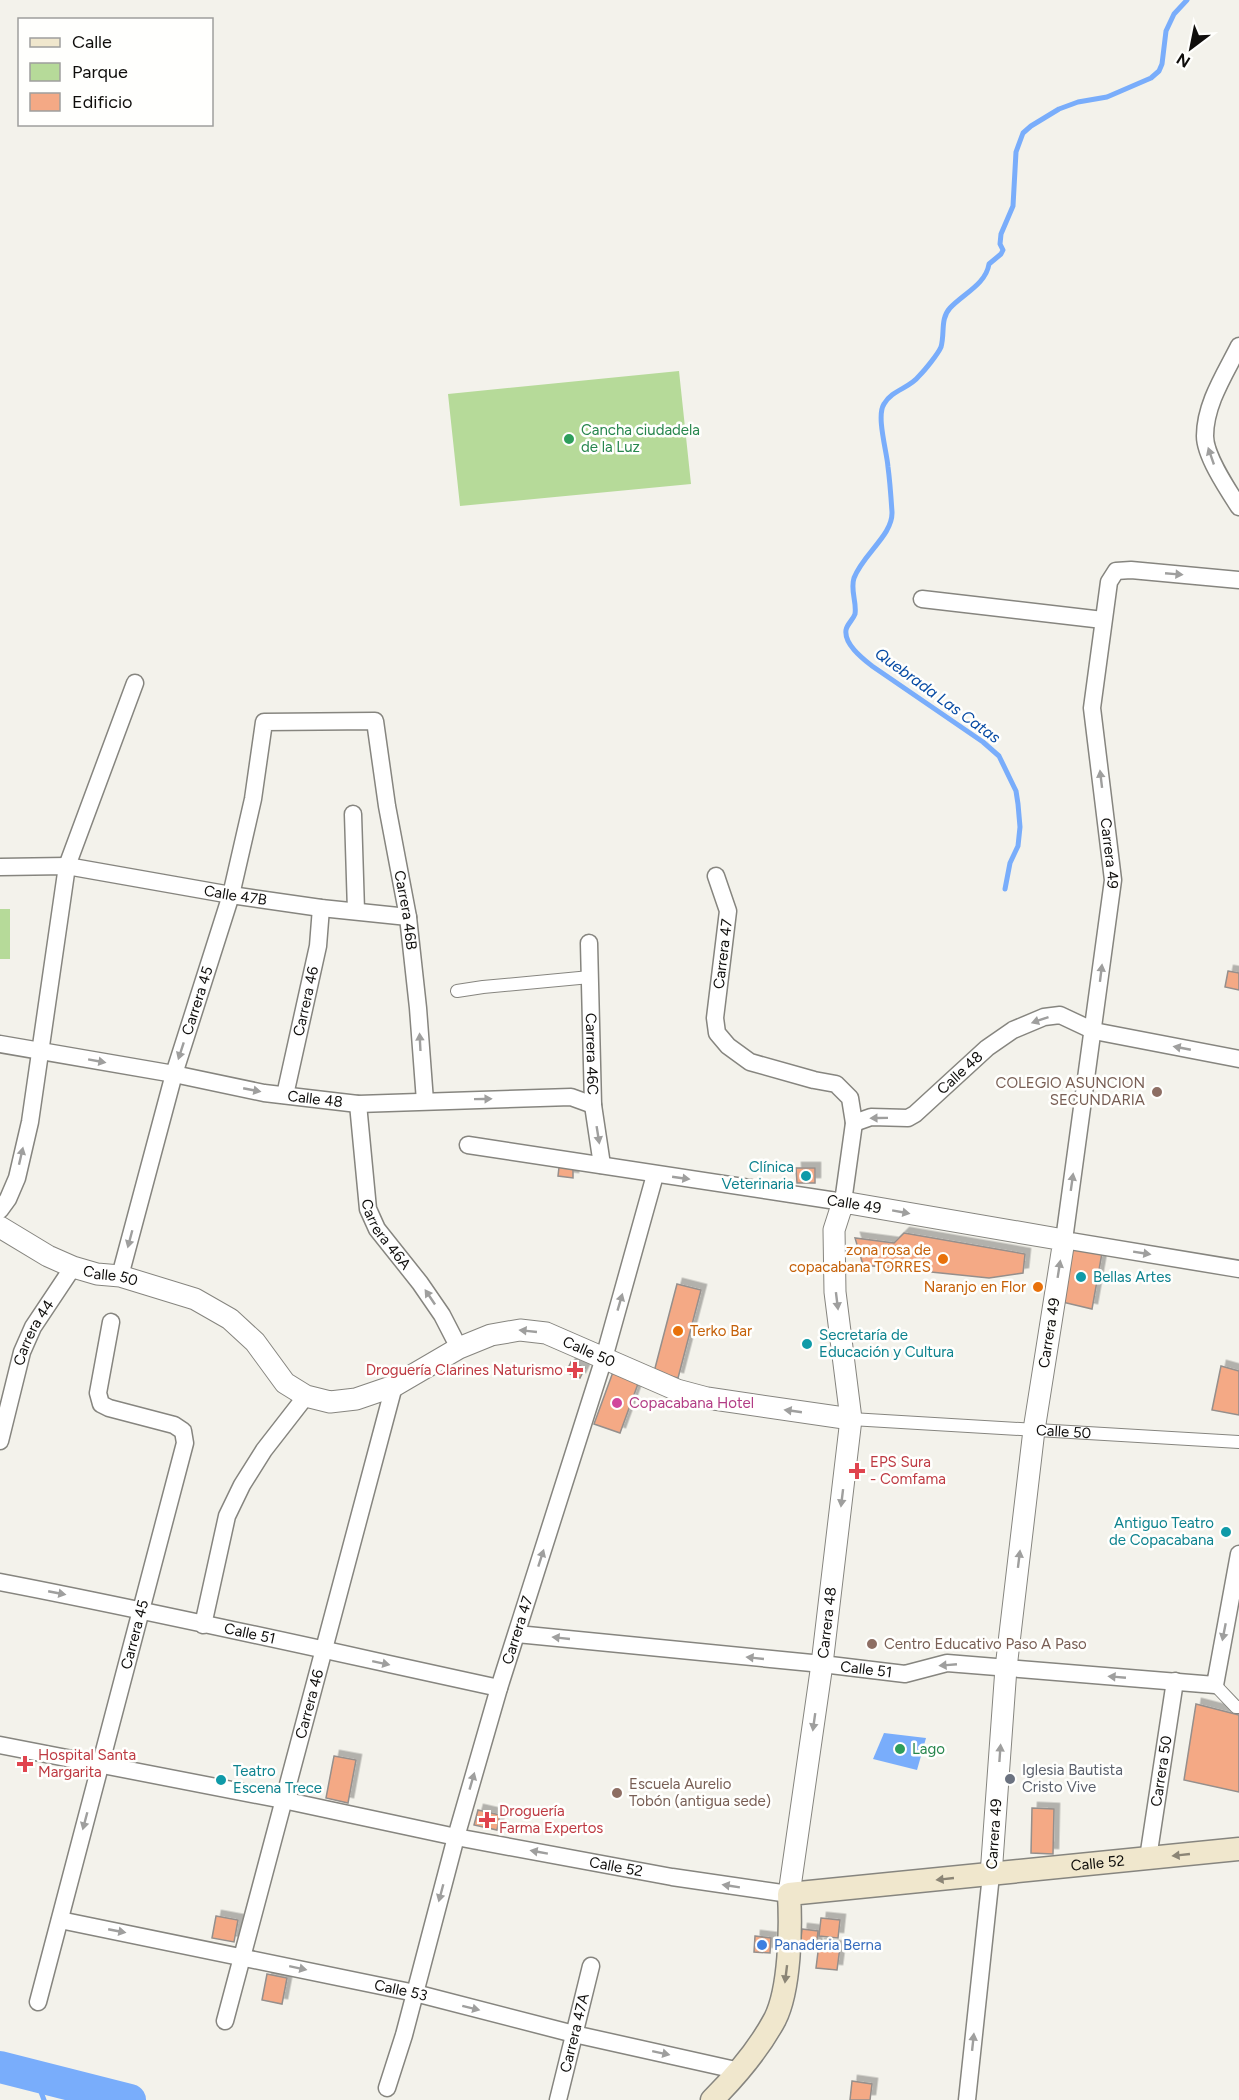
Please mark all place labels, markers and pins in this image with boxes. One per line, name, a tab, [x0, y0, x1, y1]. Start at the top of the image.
place label: Cancha ciudadela de la Luz	[581, 421, 700, 456]
marker: Cancha ciudadela de la Luz	[562, 432, 576, 446]
place label: COLEGIO ASUNCION SECUNDARIA	[996, 1074, 1145, 1109]
marker: COLEGIO ASUNCION SECUNDARIA	[1150, 1085, 1164, 1099]
place label: Clínica Veterinaria	[721, 1158, 794, 1193]
marker: Clínica Veterinaria	[799, 1169, 813, 1183]
place label: zona rosa de copacabana TORRES	[789, 1241, 931, 1276]
marker: zona rosa de copacabana TORRES	[936, 1252, 950, 1266]
place label: Bellas Artes	[1093, 1268, 1171, 1286]
marker: Bellas Artes	[1074, 1270, 1088, 1284]
place label: Naranjo en Flor	[924, 1278, 1026, 1296]
marker: Naranjo en Flor	[1031, 1280, 1045, 1294]
place label: Terko Bar	[690, 1322, 752, 1340]
marker: Terko Bar	[671, 1324, 685, 1338]
place label: Secretaría de Educación y Cultura	[819, 1326, 954, 1361]
marker: Secretaría de Educación y Cultura	[800, 1337, 814, 1351]
place label: Droguería Clarines Naturismo	[366, 1361, 563, 1379]
marker: Droguería Clarines Naturismo	[568, 1363, 582, 1377]
place label: Copacabana Hotel	[629, 1394, 754, 1412]
marker: Copacabana Hotel	[610, 1396, 624, 1410]
place label: EPS Sura - Comfama	[870, 1453, 946, 1488]
marker: EPS Sura - Comfama	[848, 1462, 866, 1480]
place label: Antiguo Teatro de Copacabana	[1109, 1514, 1214, 1549]
marker: Antiguo Teatro de Copacabana	[1219, 1525, 1233, 1539]
place label: Centro Educativo Paso A Paso	[884, 1635, 1087, 1653]
marker: Centro Educativo Paso A Paso	[865, 1637, 879, 1651]
place label: Lago	[912, 1740, 945, 1758]
marker: Lago	[893, 1742, 907, 1756]
place label: Hospital Santa Margarita	[38, 1746, 136, 1781]
marker: Hospital Santa Margarita	[16, 1755, 34, 1773]
place label: Iglesia Bautista Cristo Vive	[1022, 1761, 1123, 1796]
place label: Teatro Escena Trece	[233, 1762, 322, 1797]
marker: Iglesia Bautista Cristo Vive	[1003, 1772, 1017, 1786]
marker: Teatro Escena Trece	[214, 1773, 228, 1787]
place label: Escuela Aurelio Tobón (antigua sede)	[629, 1775, 771, 1810]
marker: Escuela Aurelio Tobón (antigua sede)	[610, 1786, 624, 1800]
place label: Droguería Farma Expertos	[499, 1802, 603, 1837]
marker: Droguería Farma Expertos	[480, 1813, 494, 1827]
place label: Panaderia Berna	[774, 1936, 882, 1954]
marker: Panaderia Berna	[755, 1938, 769, 1952]

